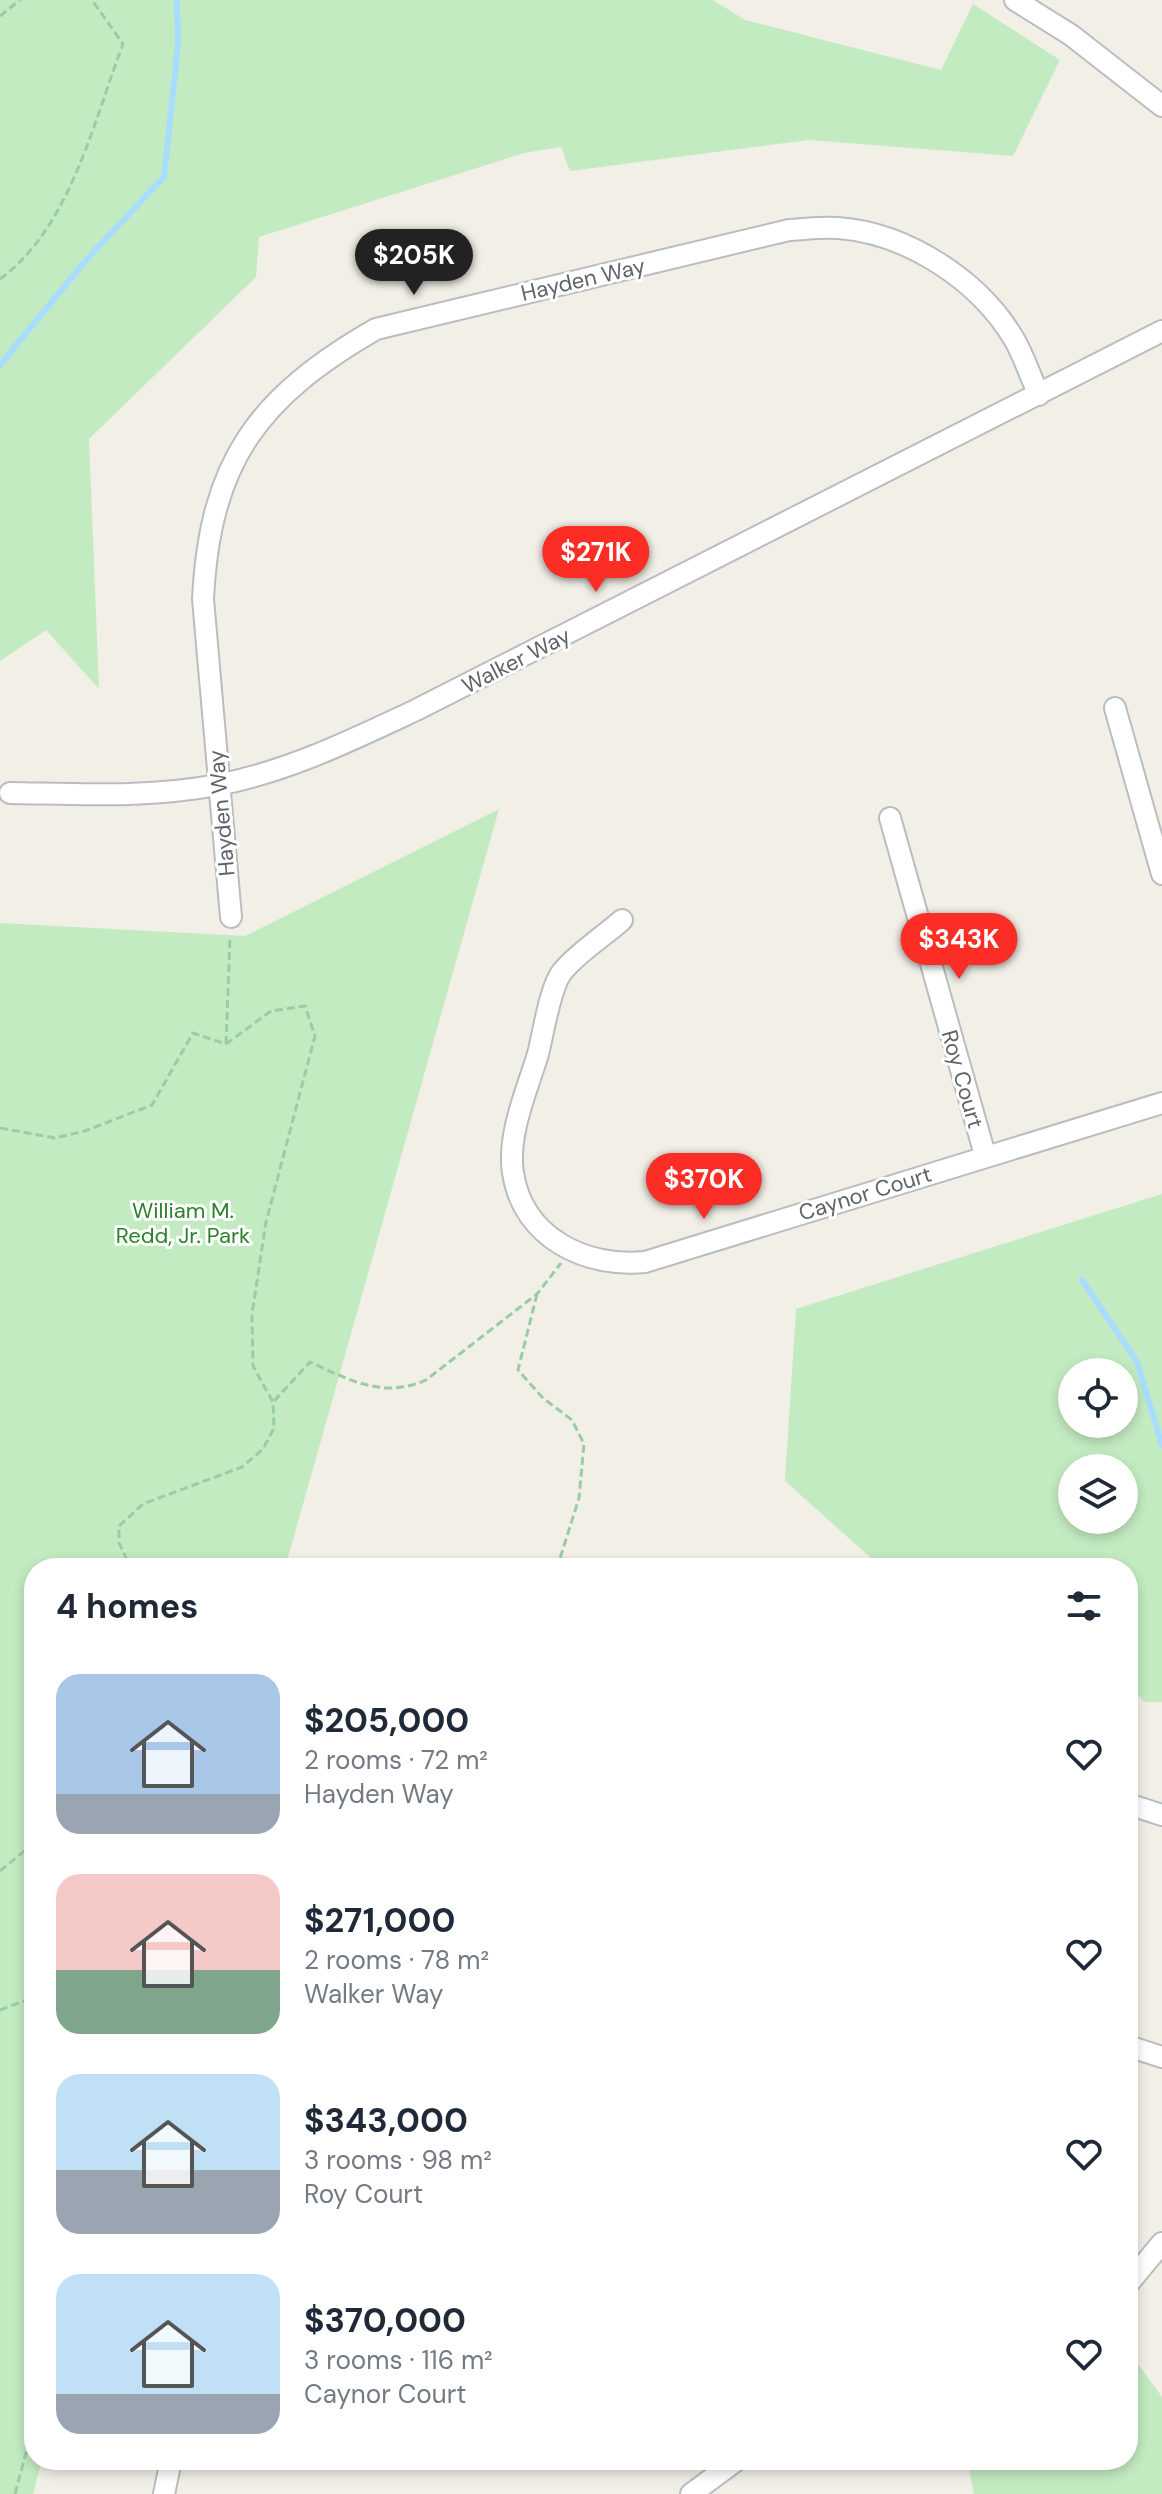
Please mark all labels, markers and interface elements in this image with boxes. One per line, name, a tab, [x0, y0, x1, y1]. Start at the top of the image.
pin: $205K	[358, 229, 470, 297]
text: $205K	[373, 238, 455, 272]
street label: Hayden Way	[518, 251, 648, 308]
pin: $271K	[540, 526, 652, 594]
text: $271K	[560, 535, 632, 569]
street label: Walker Way	[457, 621, 575, 700]
street label: Hayden Way	[202, 749, 241, 877]
pin: $343K	[903, 913, 1015, 981]
text: $343K	[919, 922, 999, 956]
street label: Roy Court	[935, 1027, 990, 1132]
pin: $370K	[648, 1153, 760, 1221]
street label: Caynor Court	[795, 1160, 935, 1227]
text: $370K	[664, 1162, 744, 1196]
park label: William M. Redd, Jr. Park	[116, 1196, 250, 1250]
map controls	[1058, 1358, 1138, 1534]
button: locate	[1058, 1358, 1138, 1438]
button: layers	[1058, 1454, 1138, 1534]
text: 4 homes	[56, 1584, 198, 1629]
icon: filters	[1062, 1584, 1106, 1628]
text: $205,000	[304, 1698, 469, 1743]
icon: home	[120, 1706, 216, 1802]
icon: heart	[1062, 1732, 1106, 1776]
text: 2 rooms · 72 m²	[304, 1743, 488, 1777]
text: Hayden Way	[304, 1777, 454, 1811]
text: $271,000	[304, 1898, 455, 1943]
icon: home	[120, 1906, 216, 2002]
icon: heart	[1062, 1932, 1106, 1976]
text: 2 rooms · 78 m²	[304, 1943, 489, 1977]
text: Walker Way	[304, 1977, 443, 2011]
text: $343,000	[304, 2098, 468, 2143]
icon: home	[120, 2106, 216, 2202]
icon: heart	[1062, 2132, 1106, 2176]
text: 3 rooms · 98 m²	[304, 2143, 492, 2177]
text: Roy Court	[304, 2177, 423, 2211]
text: $370,000	[304, 2298, 466, 2343]
icon: home	[120, 2306, 216, 2402]
icon: heart	[1062, 2332, 1106, 2376]
text: 3 rooms · 116 m²	[304, 2343, 493, 2377]
text: Caynor Court	[304, 2377, 467, 2411]

